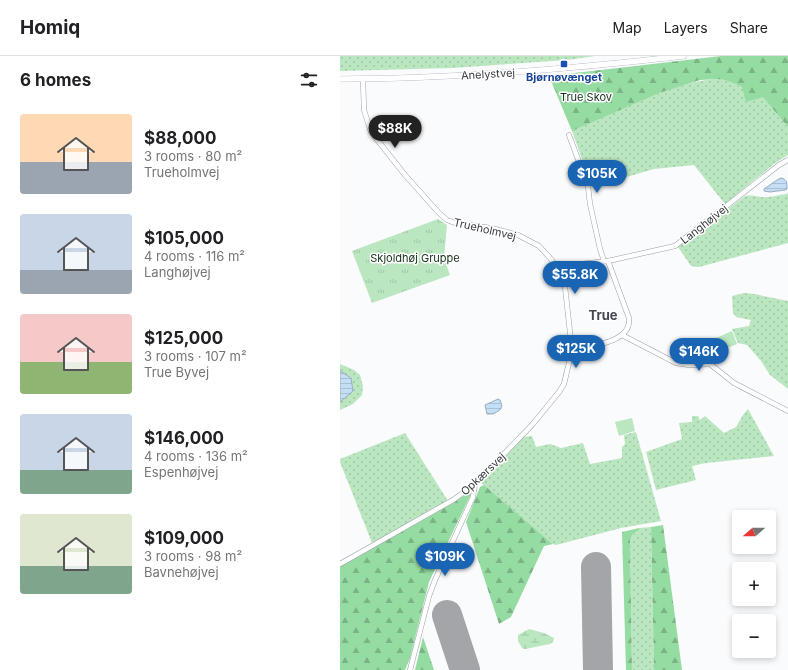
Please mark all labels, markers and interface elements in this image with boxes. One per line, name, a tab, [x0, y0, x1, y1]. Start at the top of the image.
text: Homiq	[20, 16, 80, 39]
text: Map	[613, 19, 642, 36]
text: Layers	[664, 19, 708, 36]
text: Share	[730, 19, 768, 36]
marker: Bjørnøvænget	[559, 59, 569, 69]
street label: Anelystvej	[461, 66, 515, 82]
icon: filters	[298, 69, 320, 91]
text: 6 homes	[20, 70, 91, 90]
place label: Bjørnøvænget	[526, 70, 602, 84]
park label: True Skov	[560, 90, 612, 104]
pin: $88K	[371, 115, 419, 149]
text: $88K	[378, 120, 412, 136]
text: $88,000	[144, 128, 216, 148]
icon: home	[52, 130, 100, 178]
text: 3 rooms · 80 m²	[144, 148, 242, 164]
pin: $105K	[569, 160, 625, 194]
text: Trueholmvej	[144, 164, 219, 180]
text: $105K	[577, 165, 617, 181]
street label: Langhøjvej	[677, 201, 731, 247]
street label: Trueholmvej	[452, 215, 518, 243]
text: $105,000	[144, 228, 224, 248]
icon: home	[52, 230, 100, 278]
text: 4 rooms · 116 m²	[144, 248, 245, 264]
park label: Skjoldhøj Gruppe	[370, 251, 460, 265]
pin: $55.8K	[542, 261, 608, 295]
text: Langhøjvej	[144, 264, 211, 280]
text: $55.8K	[552, 266, 598, 282]
district label: True	[588, 307, 618, 323]
text: $125,000	[144, 328, 223, 348]
icon: home	[52, 330, 100, 378]
pin: $125K	[548, 335, 604, 369]
pin: $146K	[671, 338, 727, 372]
text: $125K	[556, 340, 596, 356]
text: $146K	[679, 343, 719, 359]
text: 3 rooms · 107 m²	[144, 348, 247, 364]
text: True Byvej	[144, 364, 209, 380]
text: $146,000	[144, 428, 224, 448]
icon: home	[52, 430, 100, 478]
text: 4 rooms · 136 m²	[144, 448, 248, 464]
street label: Opkærsvej	[458, 450, 508, 498]
text: Espenhøjvej	[144, 464, 218, 480]
north arrow	[732, 510, 776, 554]
map controls	[732, 510, 776, 658]
text: $109,000	[144, 528, 224, 548]
icon: home	[52, 530, 100, 578]
pin: $109K	[417, 543, 473, 577]
text: 3 rooms · 98 m²	[144, 548, 242, 564]
text: $109K	[425, 548, 465, 564]
button: +	[732, 562, 776, 606]
text: Bavnehøjvej	[144, 564, 219, 580]
button: −	[732, 614, 776, 658]

